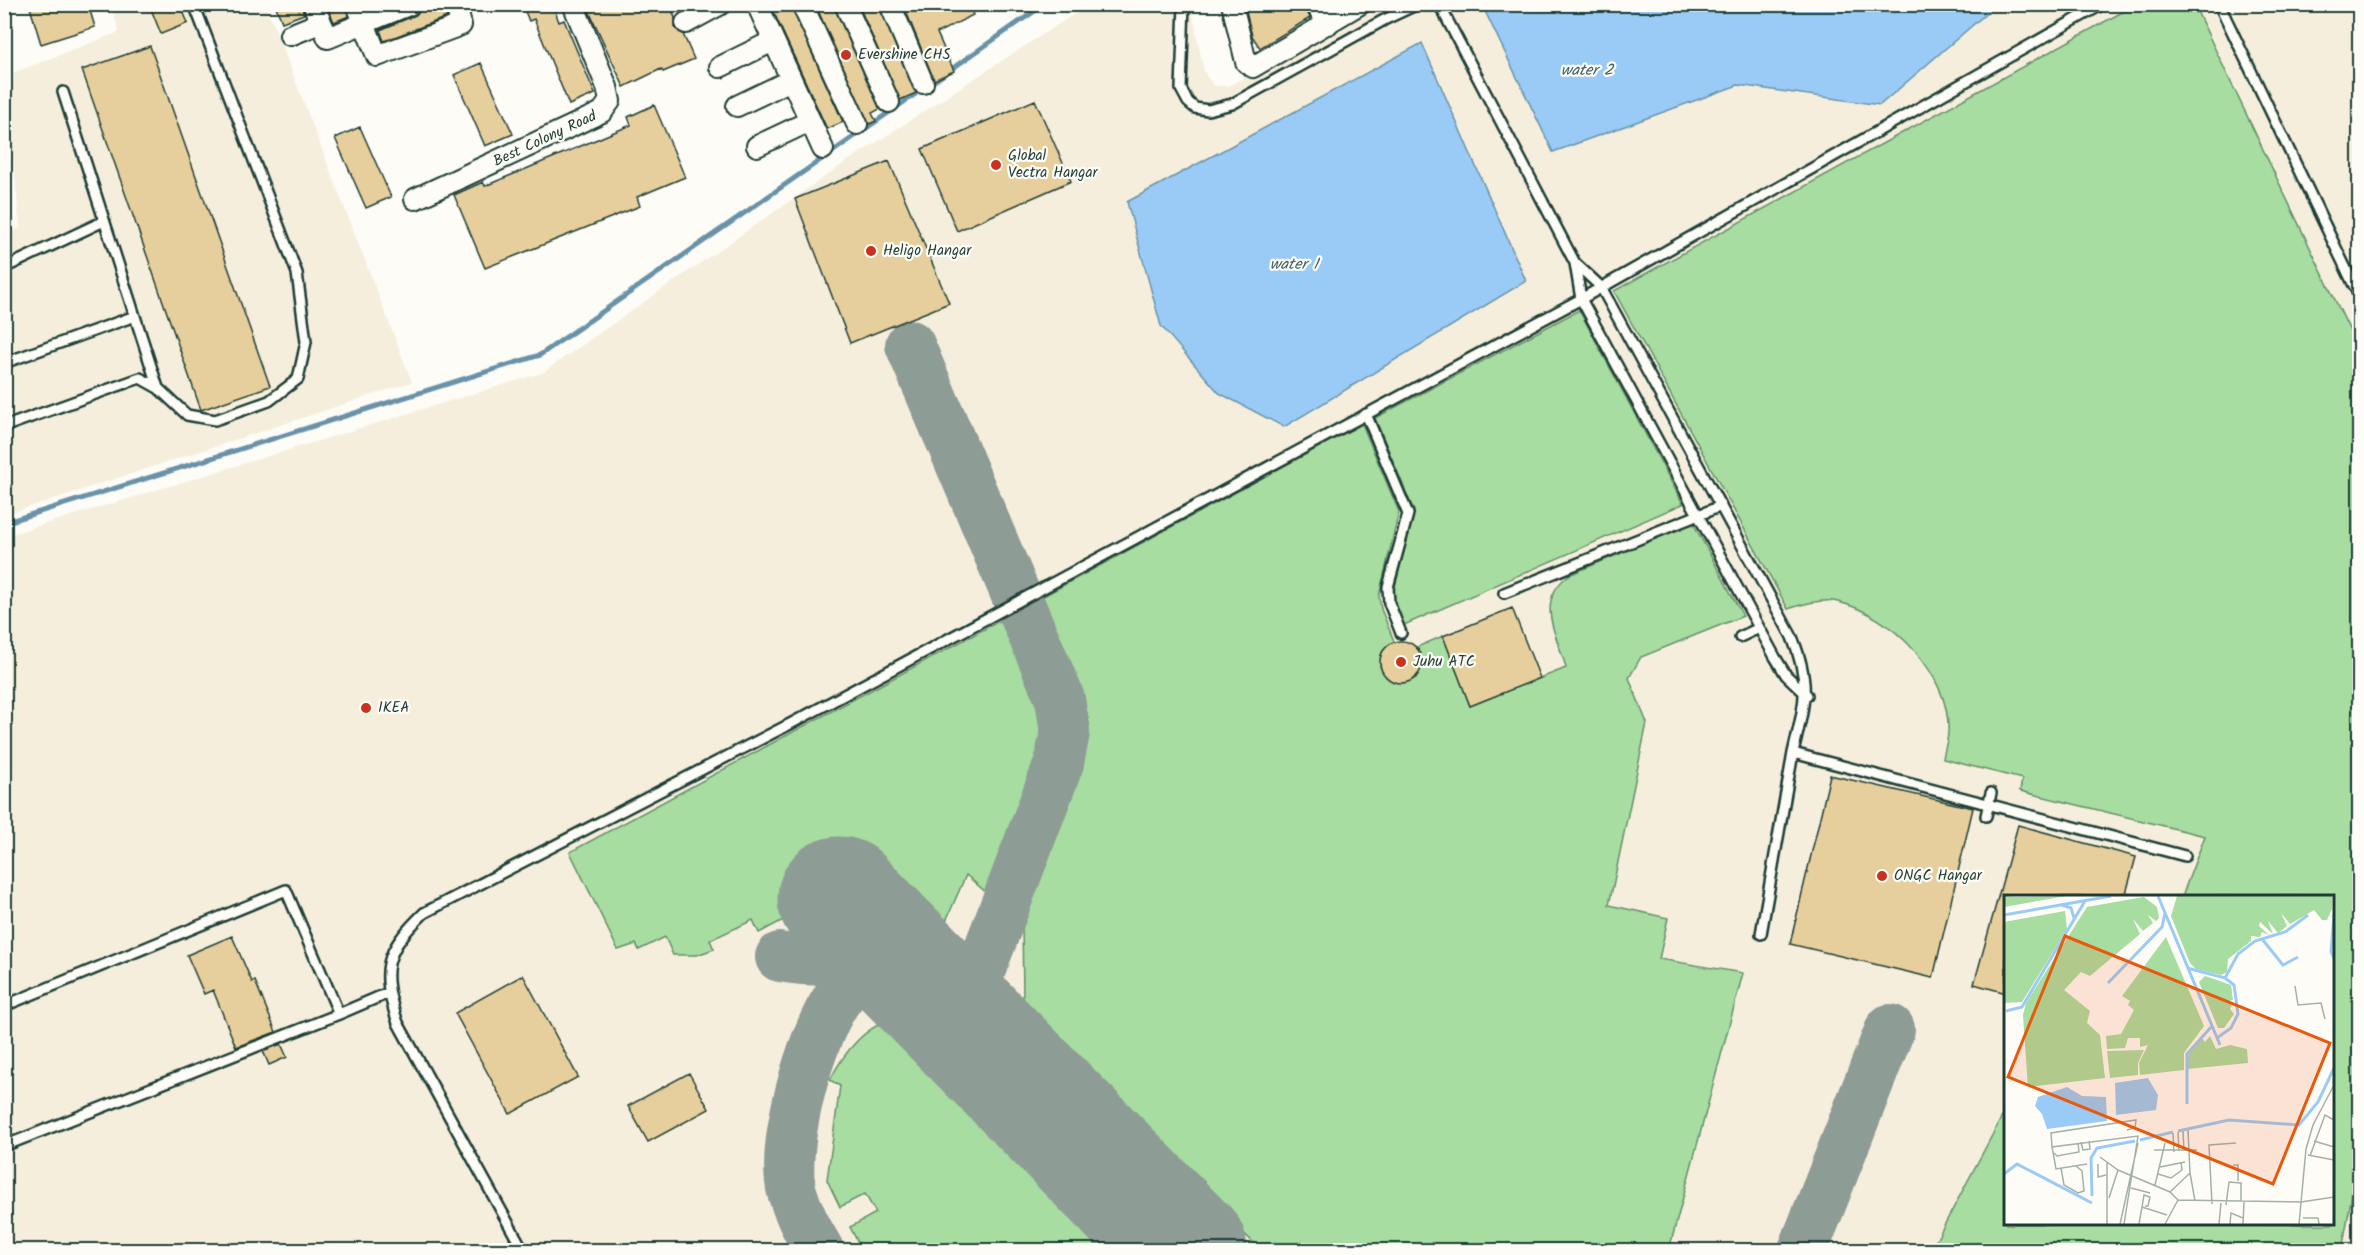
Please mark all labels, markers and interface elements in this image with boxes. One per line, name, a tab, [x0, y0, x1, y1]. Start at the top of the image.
place label: Evershine CHS	[858, 43, 951, 67]
marker: Evershine CHS	[839, 48, 853, 62]
water label: water 2	[1561, 58, 1615, 83]
street label: Best Colony Road	[489, 104, 601, 174]
place label: Global Vectra Hangar	[1008, 144, 1098, 185]
marker: Global Vectra Hangar	[989, 158, 1003, 172]
place label: Heligo Hangar	[883, 239, 972, 263]
marker: Heligo Hangar	[864, 244, 878, 258]
water label: water 1	[1270, 252, 1321, 277]
place label: Juhu ATC	[1413, 650, 1475, 674]
marker: Juhu ATC	[1394, 655, 1408, 669]
place label: IKEA	[378, 696, 409, 720]
marker: IKEA	[359, 701, 373, 715]
place label: ONGC Hangar	[1894, 864, 1983, 888]
marker: ONGC Hangar	[1875, 869, 1889, 883]
inset map	[2004, 895, 2334, 1225]

